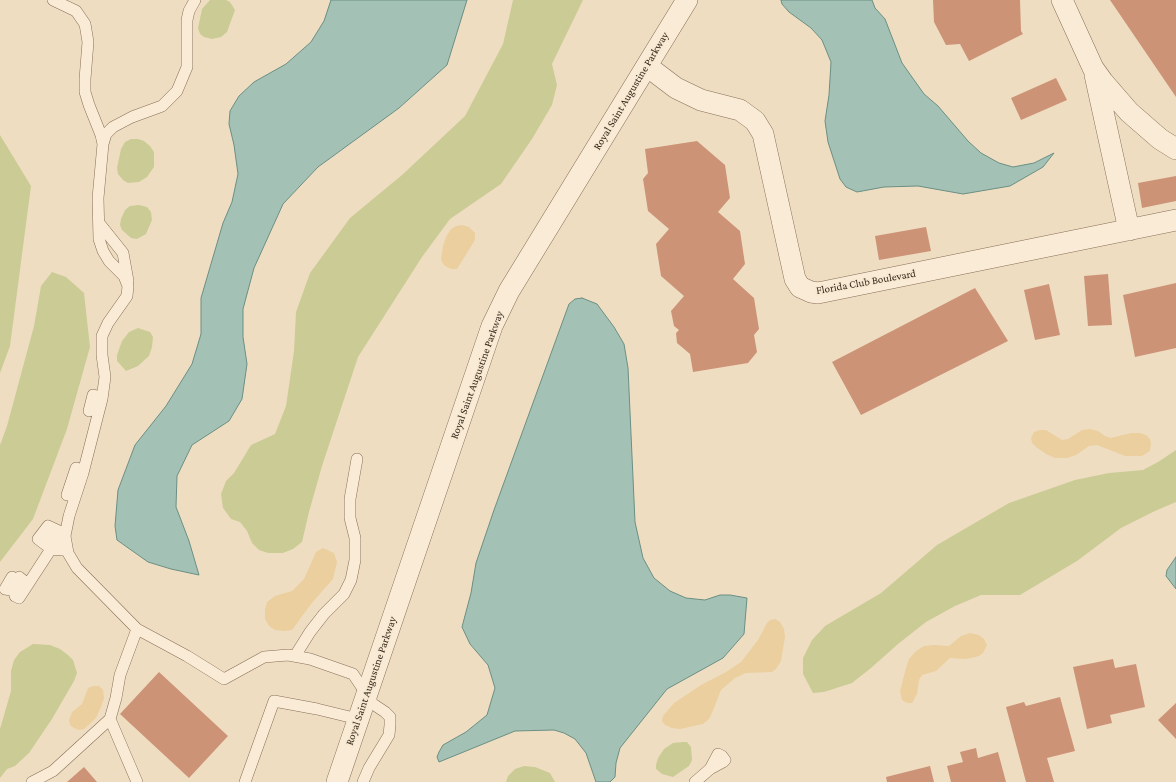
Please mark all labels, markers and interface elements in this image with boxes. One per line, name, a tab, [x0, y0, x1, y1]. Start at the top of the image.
street label: Royal Saint Augustine Parkway	[590, 30, 672, 152]
street label: Florida Club Boulevard	[815, 267, 917, 297]
street label: Royal Saint Augustine Parkway	[448, 309, 506, 441]
street label: Royal Saint Augustine Parkway	[343, 615, 399, 747]

